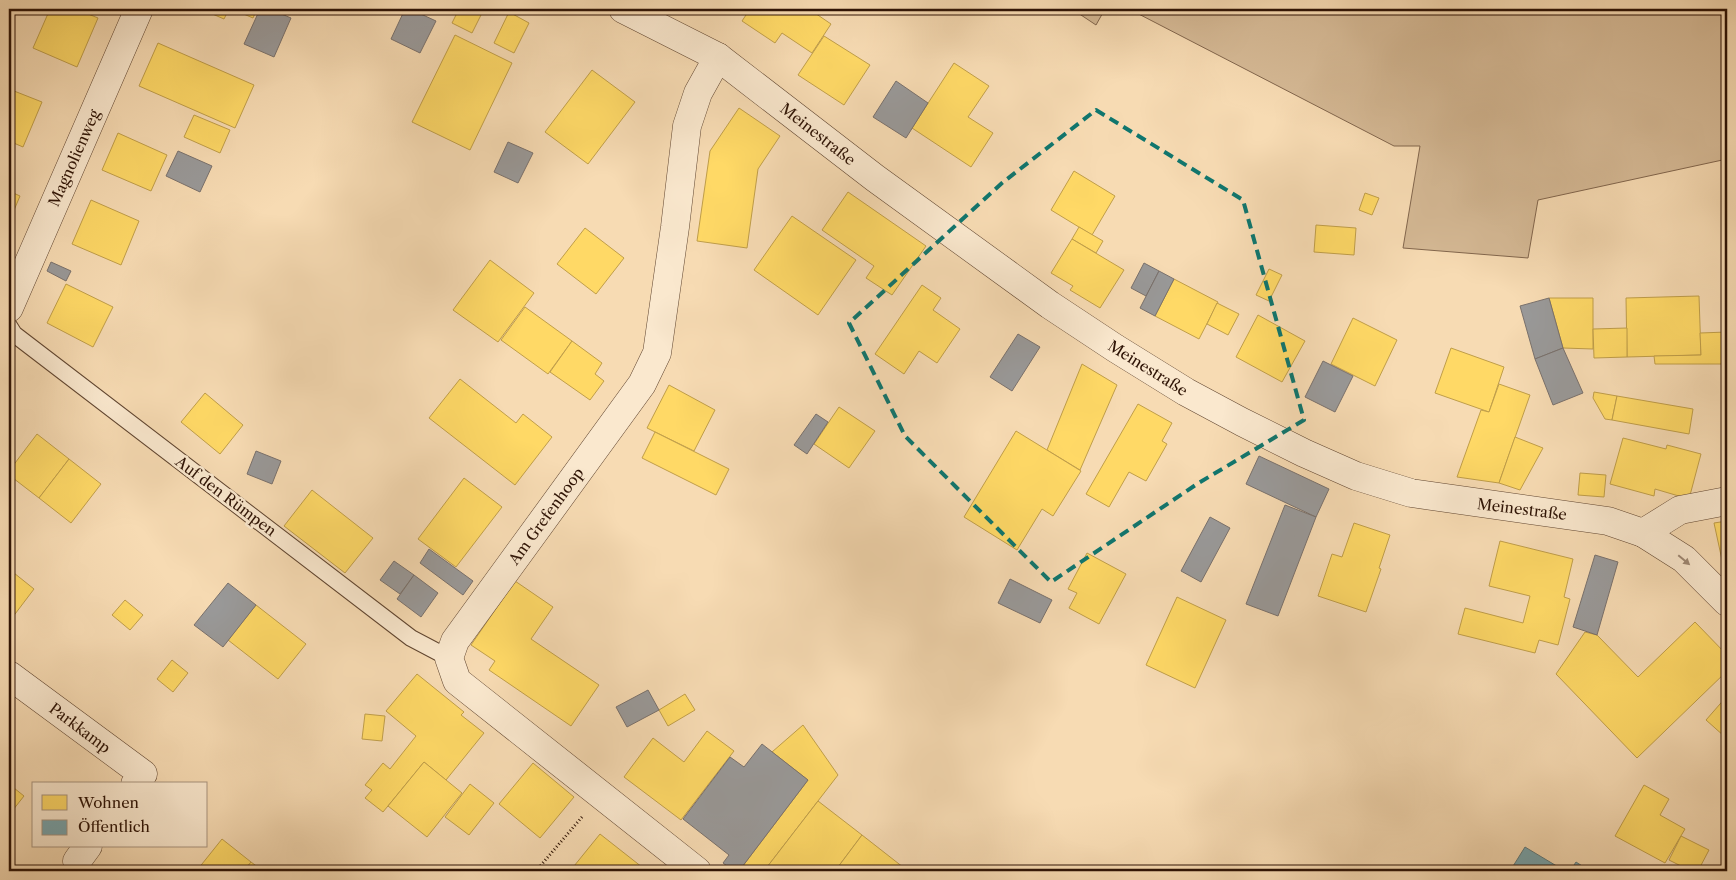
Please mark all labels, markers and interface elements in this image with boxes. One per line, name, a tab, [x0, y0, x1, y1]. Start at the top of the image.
street label: Meinestraße	[777, 99, 859, 169]
street label: Magnolienweg	[44, 106, 104, 209]
street label: Meinestraße	[1105, 336, 1191, 400]
street label: Auf den Rümpen	[171, 451, 281, 540]
street label: Am Grefenhoop	[504, 464, 588, 569]
street label: Meinestraße	[1476, 494, 1568, 524]
one-way arrow	[1677, 555, 1690, 566]
street label: Parkkamp	[46, 699, 114, 757]
legend	[32, 782, 208, 848]
text: Wohnen	[77, 793, 140, 812]
text: Öffentlich	[78, 817, 151, 836]

